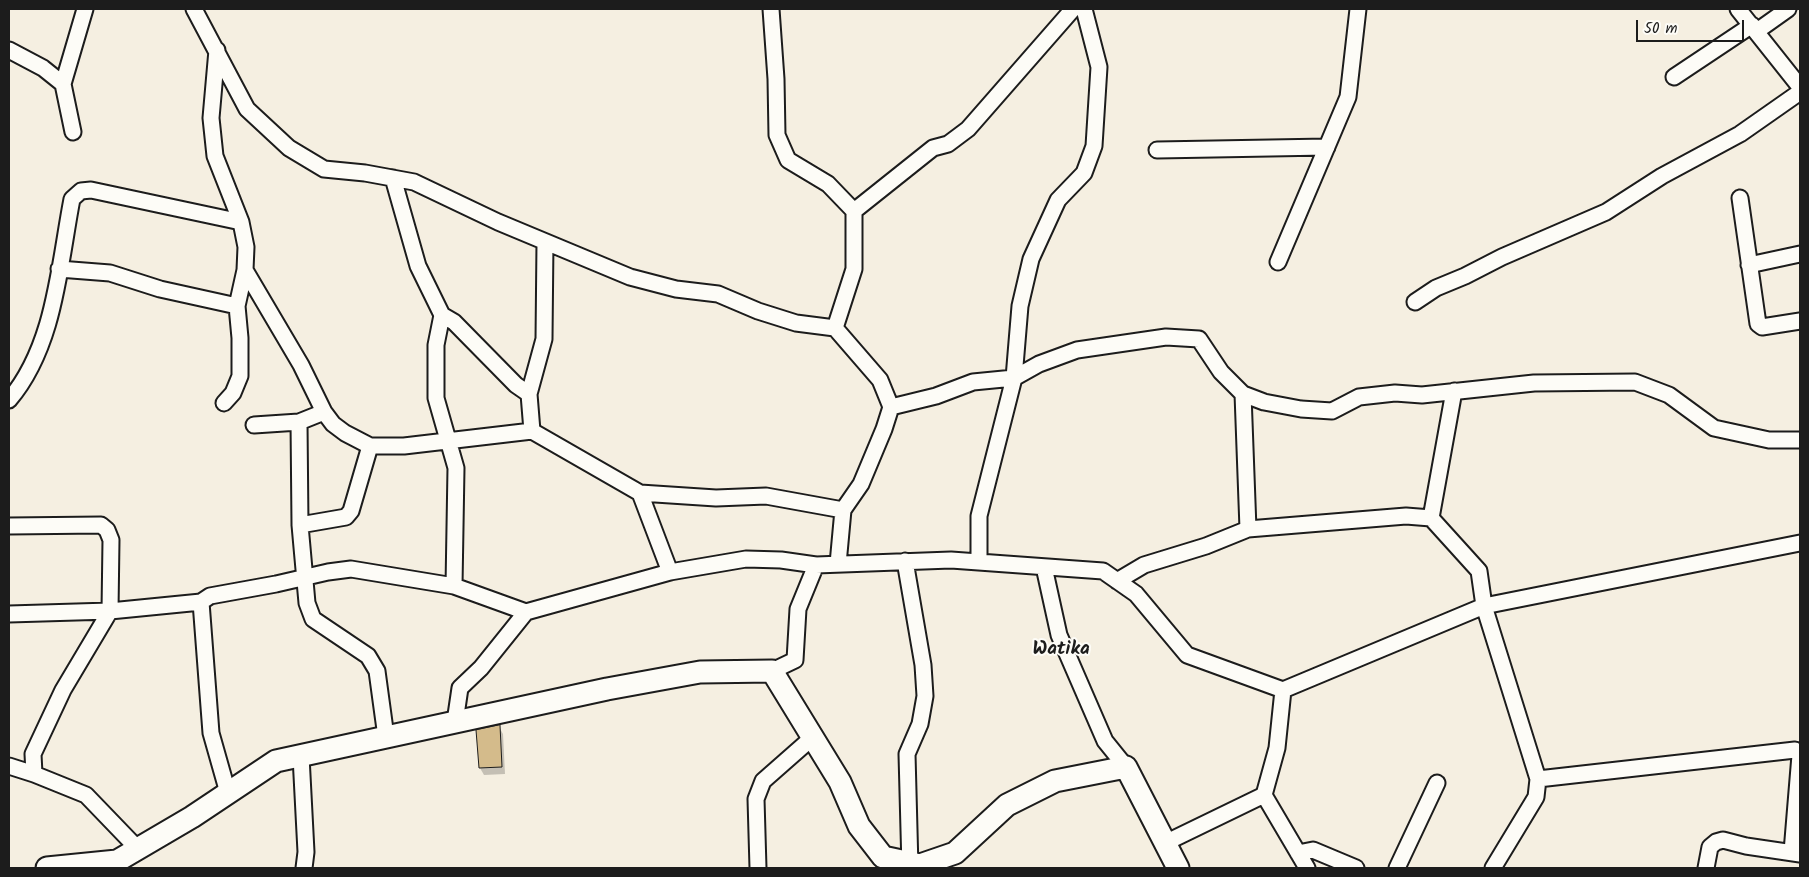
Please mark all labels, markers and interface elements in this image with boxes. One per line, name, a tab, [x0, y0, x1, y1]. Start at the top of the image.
scale bar	[1639, 10, 1746, 42]
text: 50 m	[1644, 17, 1678, 41]
district label: Watika	[1032, 640, 1090, 662]

